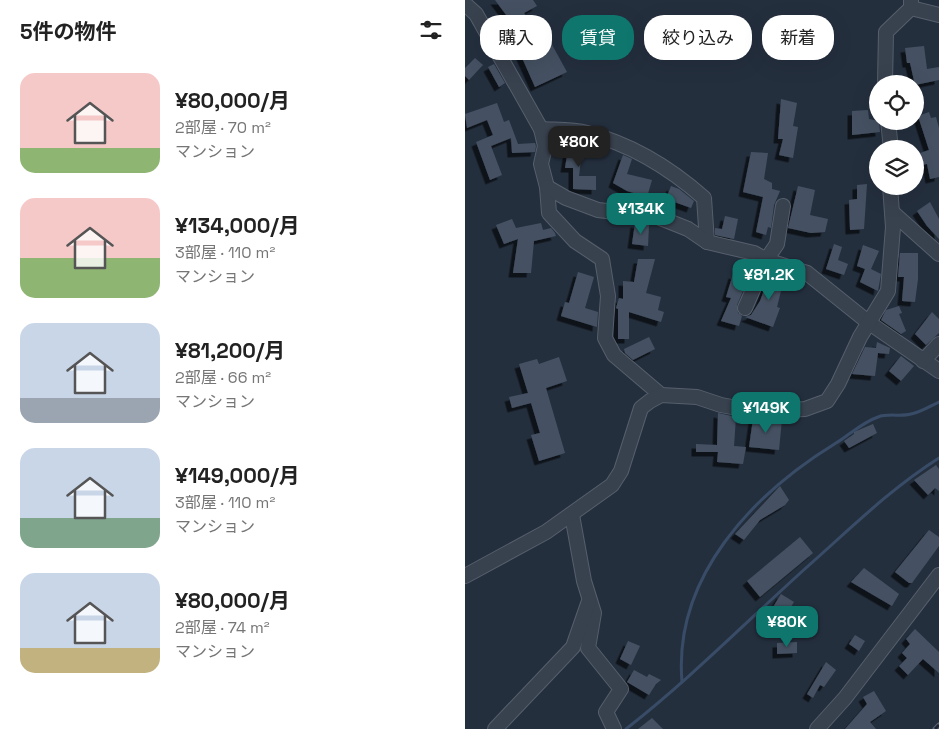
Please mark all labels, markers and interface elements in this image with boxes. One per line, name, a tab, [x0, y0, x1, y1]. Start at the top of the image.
chip: 購入	[480, 15, 552, 60]
chip: 賃貸	[562, 15, 634, 60]
chip: 絞り込み	[644, 15, 752, 60]
chip: 新着	[762, 15, 834, 60]
icon: filters	[417, 16, 445, 44]
text: 5件の物件	[20, 18, 117, 45]
map controls	[869, 75, 924, 195]
button: locate	[869, 75, 924, 130]
text: ¥80,000/月	[175, 87, 290, 114]
icon: home	[60, 93, 120, 153]
text: 2部屋 · 70 m²	[175, 117, 271, 138]
pin: ¥80K	[549, 126, 609, 168]
text: ¥80K	[559, 131, 599, 152]
button: layers	[869, 140, 924, 195]
text: マンション	[175, 141, 255, 162]
pin: ¥134K	[606, 192, 676, 235]
text: ¥134K	[617, 198, 665, 219]
text: ¥134,000/月	[175, 212, 300, 239]
icon: home	[60, 218, 120, 278]
text: 3部屋 · 110 m²	[175, 242, 275, 263]
pin: ¥81.2K	[728, 258, 810, 301]
text: ¥81.2K	[743, 264, 795, 285]
text: マンション	[175, 266, 255, 287]
text: ¥81,200/月	[175, 337, 285, 364]
icon: home	[60, 343, 120, 403]
text: 2部屋 · 66 m²	[175, 367, 271, 388]
text: マンション	[175, 391, 255, 412]
pin: ¥149K	[731, 392, 801, 434]
text: ¥149K	[742, 397, 790, 418]
text: ¥149,000/月	[175, 462, 300, 489]
icon: home	[60, 468, 120, 528]
text: 3部屋 · 110 m²	[175, 492, 275, 513]
text: マンション	[175, 516, 255, 537]
text: ¥80,000/月	[175, 587, 290, 614]
icon: home	[60, 593, 120, 653]
pin: ¥80K	[757, 606, 817, 648]
text: ¥80K	[767, 611, 807, 632]
text: 2部屋 · 74 m²	[175, 617, 270, 638]
text: マンション	[175, 641, 255, 662]

